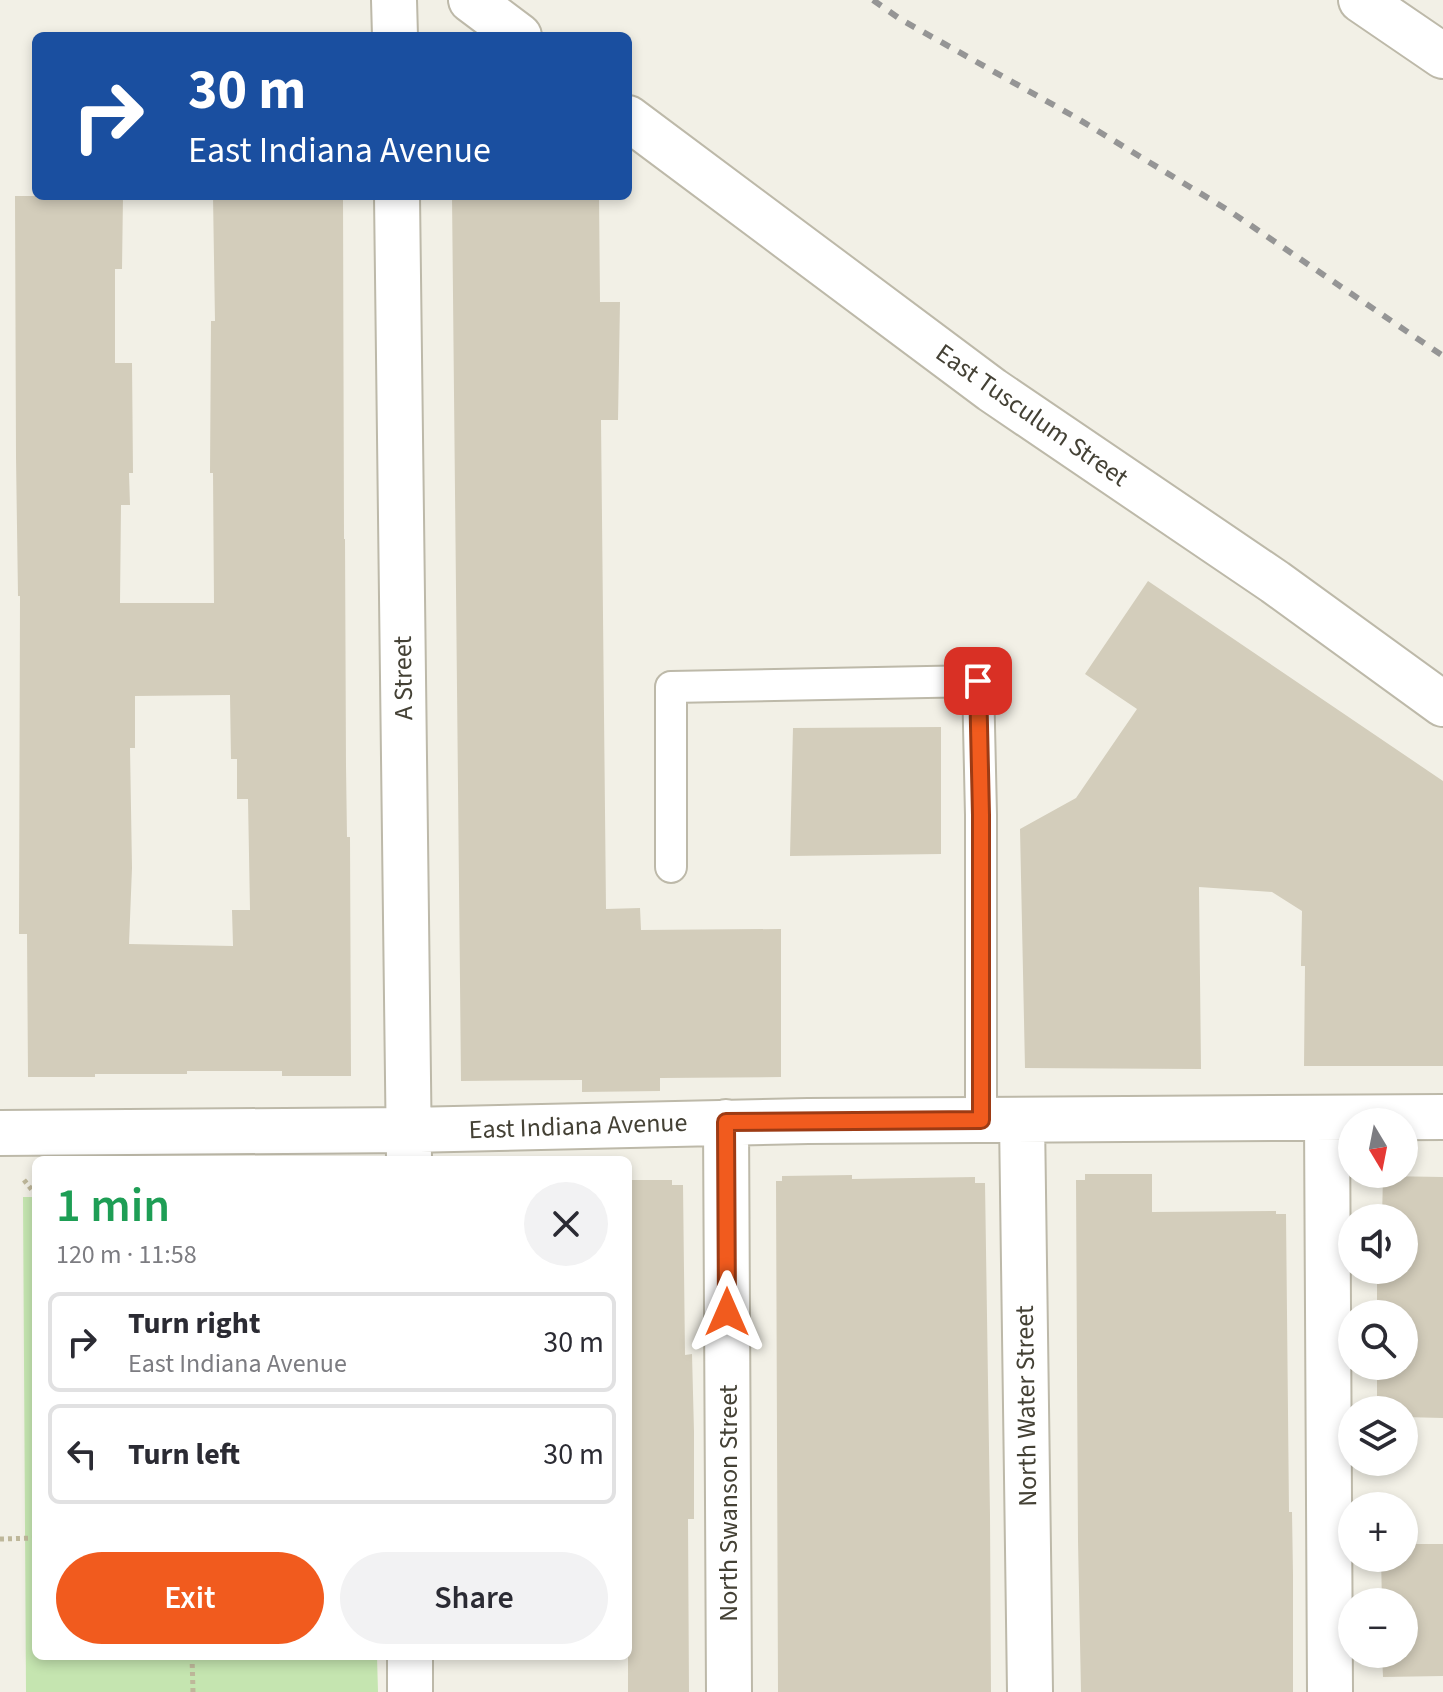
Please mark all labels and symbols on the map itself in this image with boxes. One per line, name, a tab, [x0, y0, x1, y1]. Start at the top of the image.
street label: East Tusculum Street	[928, 335, 1136, 496]
street label: A Street	[384, 635, 422, 721]
pin	[944, 647, 1012, 715]
street label: East Indiana Avenue	[468, 1104, 688, 1148]
north arrow	[1338, 1108, 1418, 1188]
position arrow	[685, 1270, 769, 1354]
street label: North Water Street	[1006, 1305, 1046, 1507]
street label: North Swanson Street	[710, 1384, 747, 1622]

